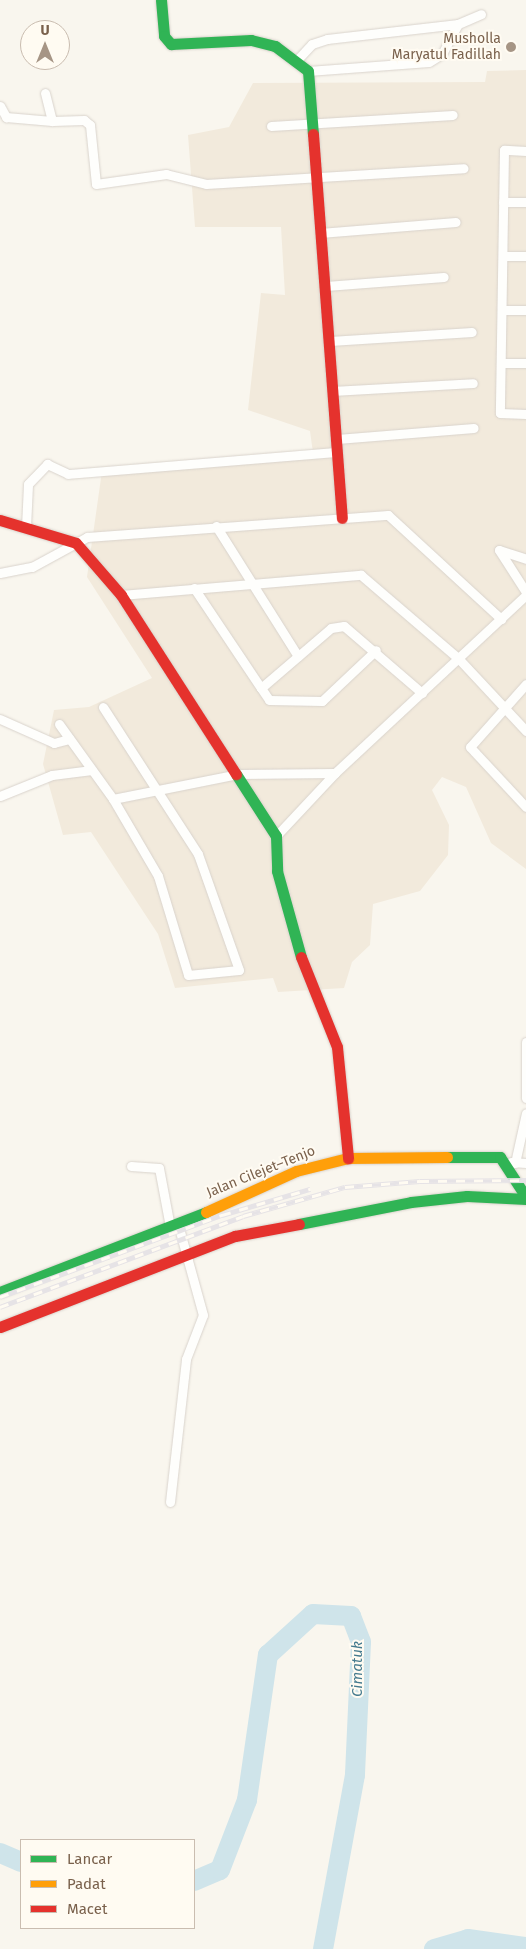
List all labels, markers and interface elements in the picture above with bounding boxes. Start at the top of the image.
north arrow [20,20,70,70]
text: U [40,22,50,39]
place label: Musholla Maryatul Fadillah [392,31,501,64]
marker: Musholla Maryatul Fadillah [505,41,517,53]
street label: Jalan Cilejet–Tenjo [204,1143,318,1201]
water label: Cimatuk [349,1641,367,1697]
legend [20,1839,195,1929]
text: Lancar [67,1850,112,1868]
text: Padat [67,1875,106,1893]
text: Macet [67,1900,107,1918]

